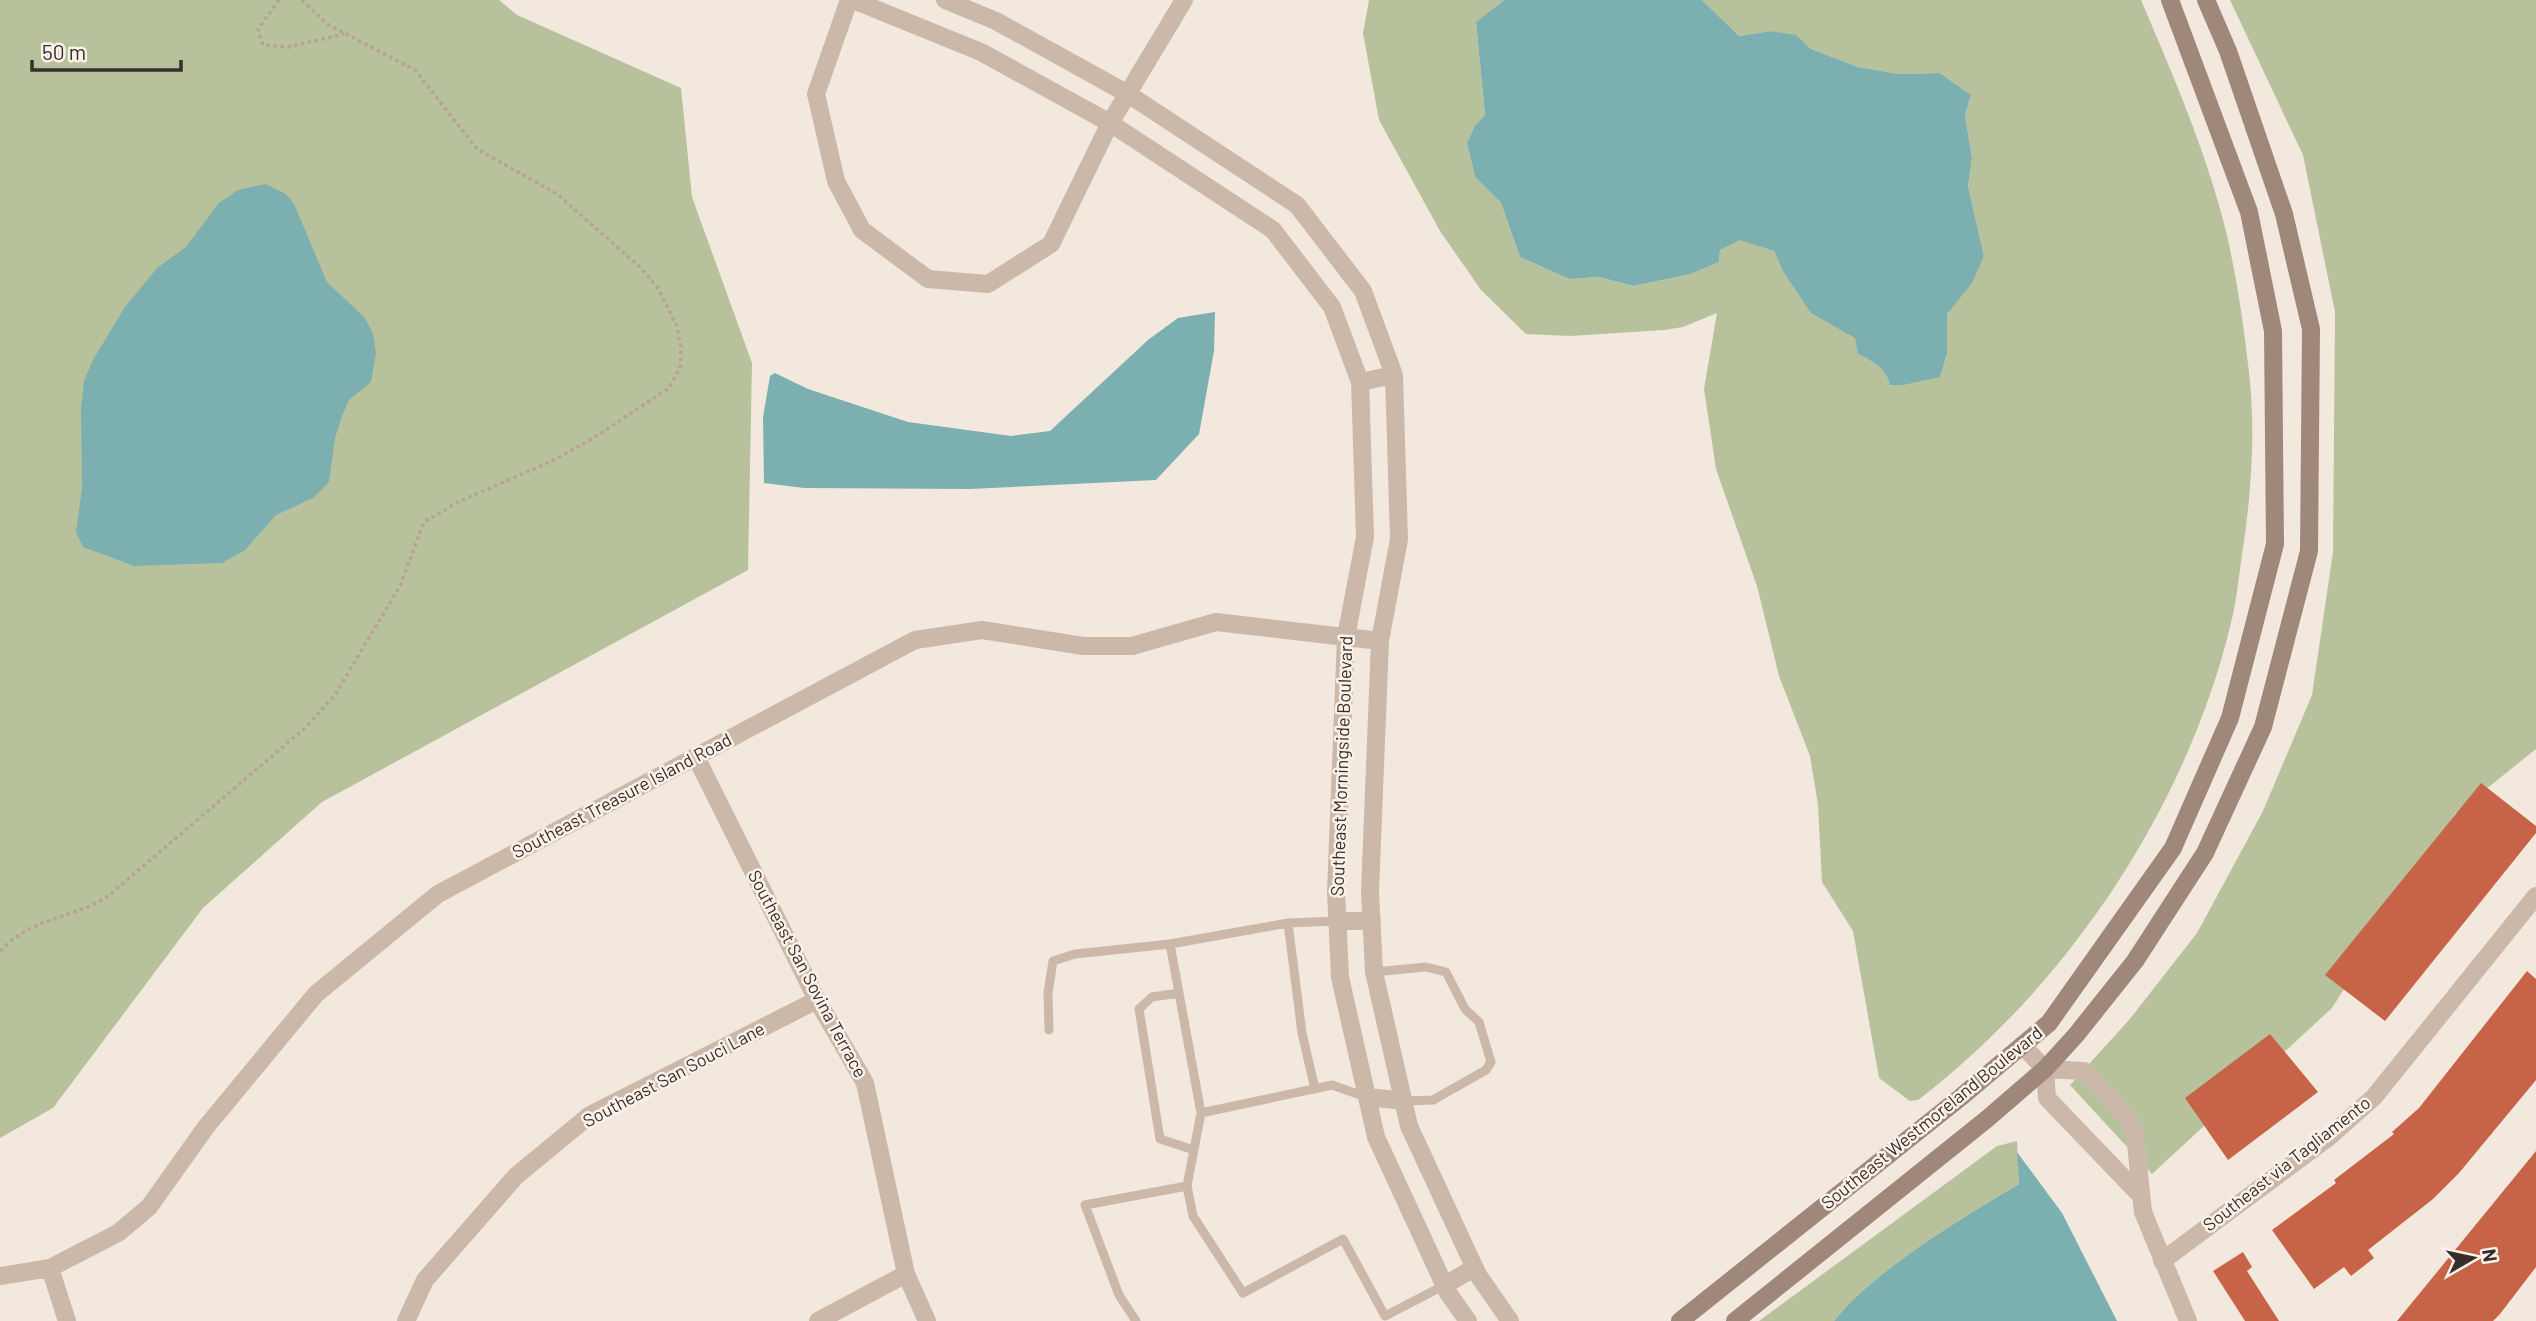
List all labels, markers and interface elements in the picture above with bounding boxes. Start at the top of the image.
scale bar [32,28,180,72]
text: 50 m [42,39,86,64]
street label: Southeast Morningside Boulevard [1325,635,1357,897]
street label: Southeast Treasure Island Road [508,728,735,862]
street label: Southeast San Sovina Terrace [744,866,872,1081]
street label: Southeast San Souci Lane [579,1017,768,1131]
street label: Southeast Westmoreland Boulevard [1816,1021,2046,1213]
street label: Southeast via Tagliamento [2198,1091,2374,1235]
north arrow [2438,1223,2508,1293]
text: N [2478,1247,2503,1263]

